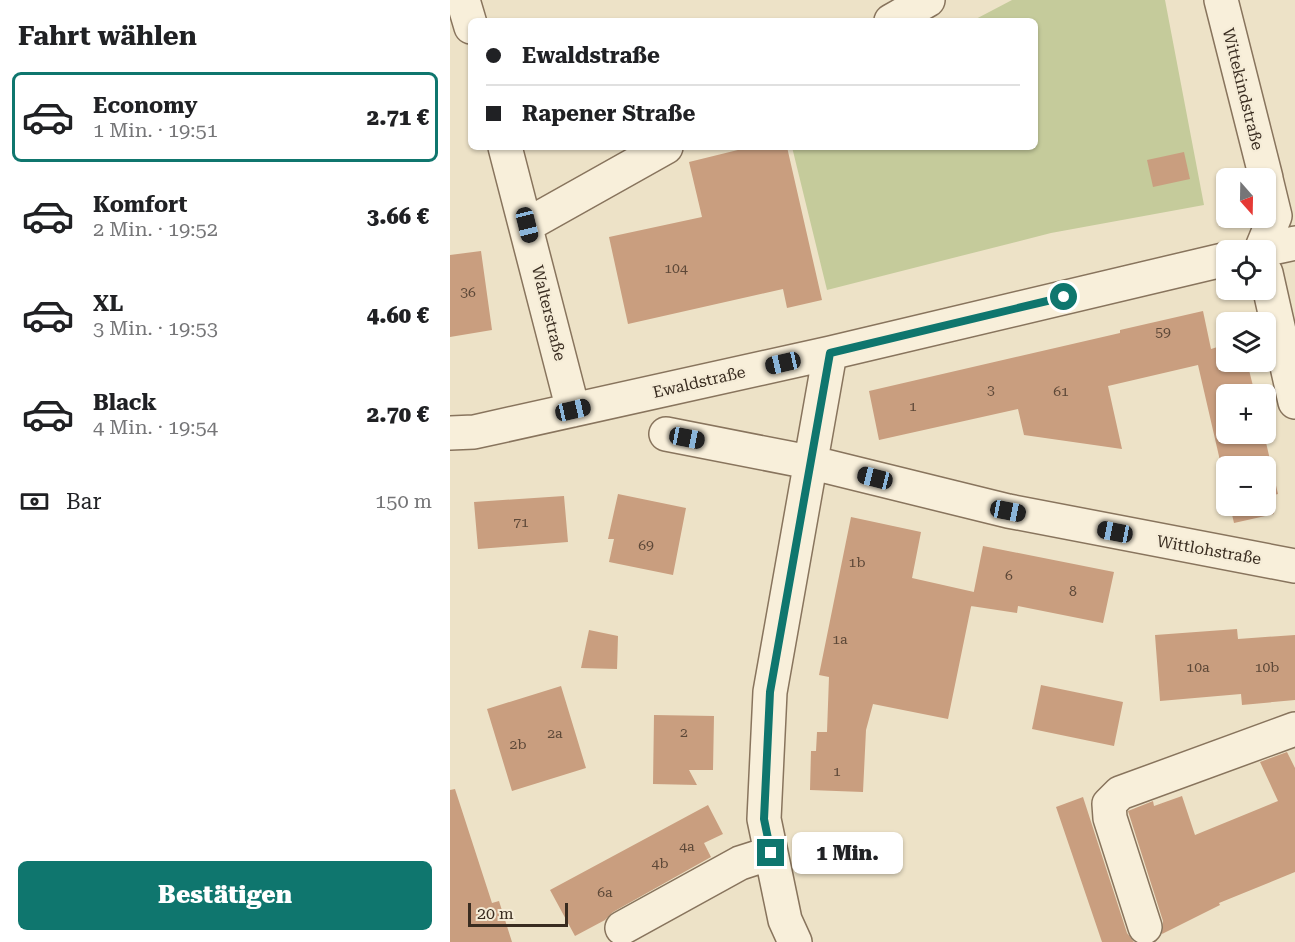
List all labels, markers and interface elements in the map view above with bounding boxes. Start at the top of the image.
text: Fahrt wählen [18,20,197,52]
street label: Wittekindstraße [1219,26,1267,152]
text: Ewaldstraße [522,43,660,68]
icon: car [21,90,75,144]
text: Economy [93,93,197,118]
text: Rapener Straße [522,101,695,126]
text: 2.71 € [367,105,429,130]
text: 1 Min. · 19:51 [93,118,218,142]
north arrow [1216,168,1276,228]
map controls [1216,168,1276,516]
icon: car [21,189,75,243]
text: Komfort [93,192,188,217]
text: 3.66 € [367,204,429,229]
car [514,205,540,245]
text: 2 Min. · 19:52 [93,217,218,241]
button: locate [1216,240,1276,300]
house number: 104 [664,260,688,276]
street label: Walterstraße [528,263,570,363]
route start [1050,283,1077,310]
house number: 36 [460,284,476,300]
icon: car [21,288,75,342]
text: XL [93,291,123,316]
text: 4.60 € [367,303,429,328]
button: layers [1216,312,1276,372]
text: 3 Min. · 19:53 [93,316,218,340]
house number: 59 [1155,324,1171,340]
car [763,350,803,376]
street label: Ewaldstraße [651,362,747,402]
house number: 3 [987,382,995,398]
house number: 61 [1053,383,1069,399]
button: + [1216,384,1276,444]
icon: car [21,387,75,441]
text: Black [93,390,157,415]
car [553,397,593,423]
house number: 1 [909,398,917,414]
text: 2.70 € [367,402,429,427]
text: 4 Min. · 19:54 [93,415,218,439]
car [668,426,706,450]
button: − [1216,456,1276,516]
car [855,465,895,491]
icon: cash [18,485,51,518]
text: Bar [66,489,102,514]
text: 150 m [375,489,432,513]
car [989,499,1027,523]
house number: 71 [513,514,529,530]
car [1096,520,1134,544]
street label: Wittlohstraße [1155,531,1263,569]
house number: 69 [638,537,654,553]
house number: 1b [849,554,865,570]
house number: 6 [1005,567,1013,583]
house number: 8 [1069,583,1077,599]
house number: 1a [832,631,848,647]
house number: 10a [1186,659,1210,675]
house number: 10b [1255,659,1279,675]
house number: 2 [680,724,688,740]
house number: 2a [547,725,563,741]
house number: 2b [510,736,526,752]
house number: 1 [833,763,841,779]
callout: 1 Min. [792,832,903,874]
house number: 4a [679,838,695,854]
route end [757,839,784,866]
text: 1 Min. [816,841,879,865]
house number: 4b [652,855,668,871]
button: Bestätigen [18,861,432,930]
house number: 6a [597,884,613,900]
scale bar [468,900,568,928]
text: 20 m [477,904,514,923]

